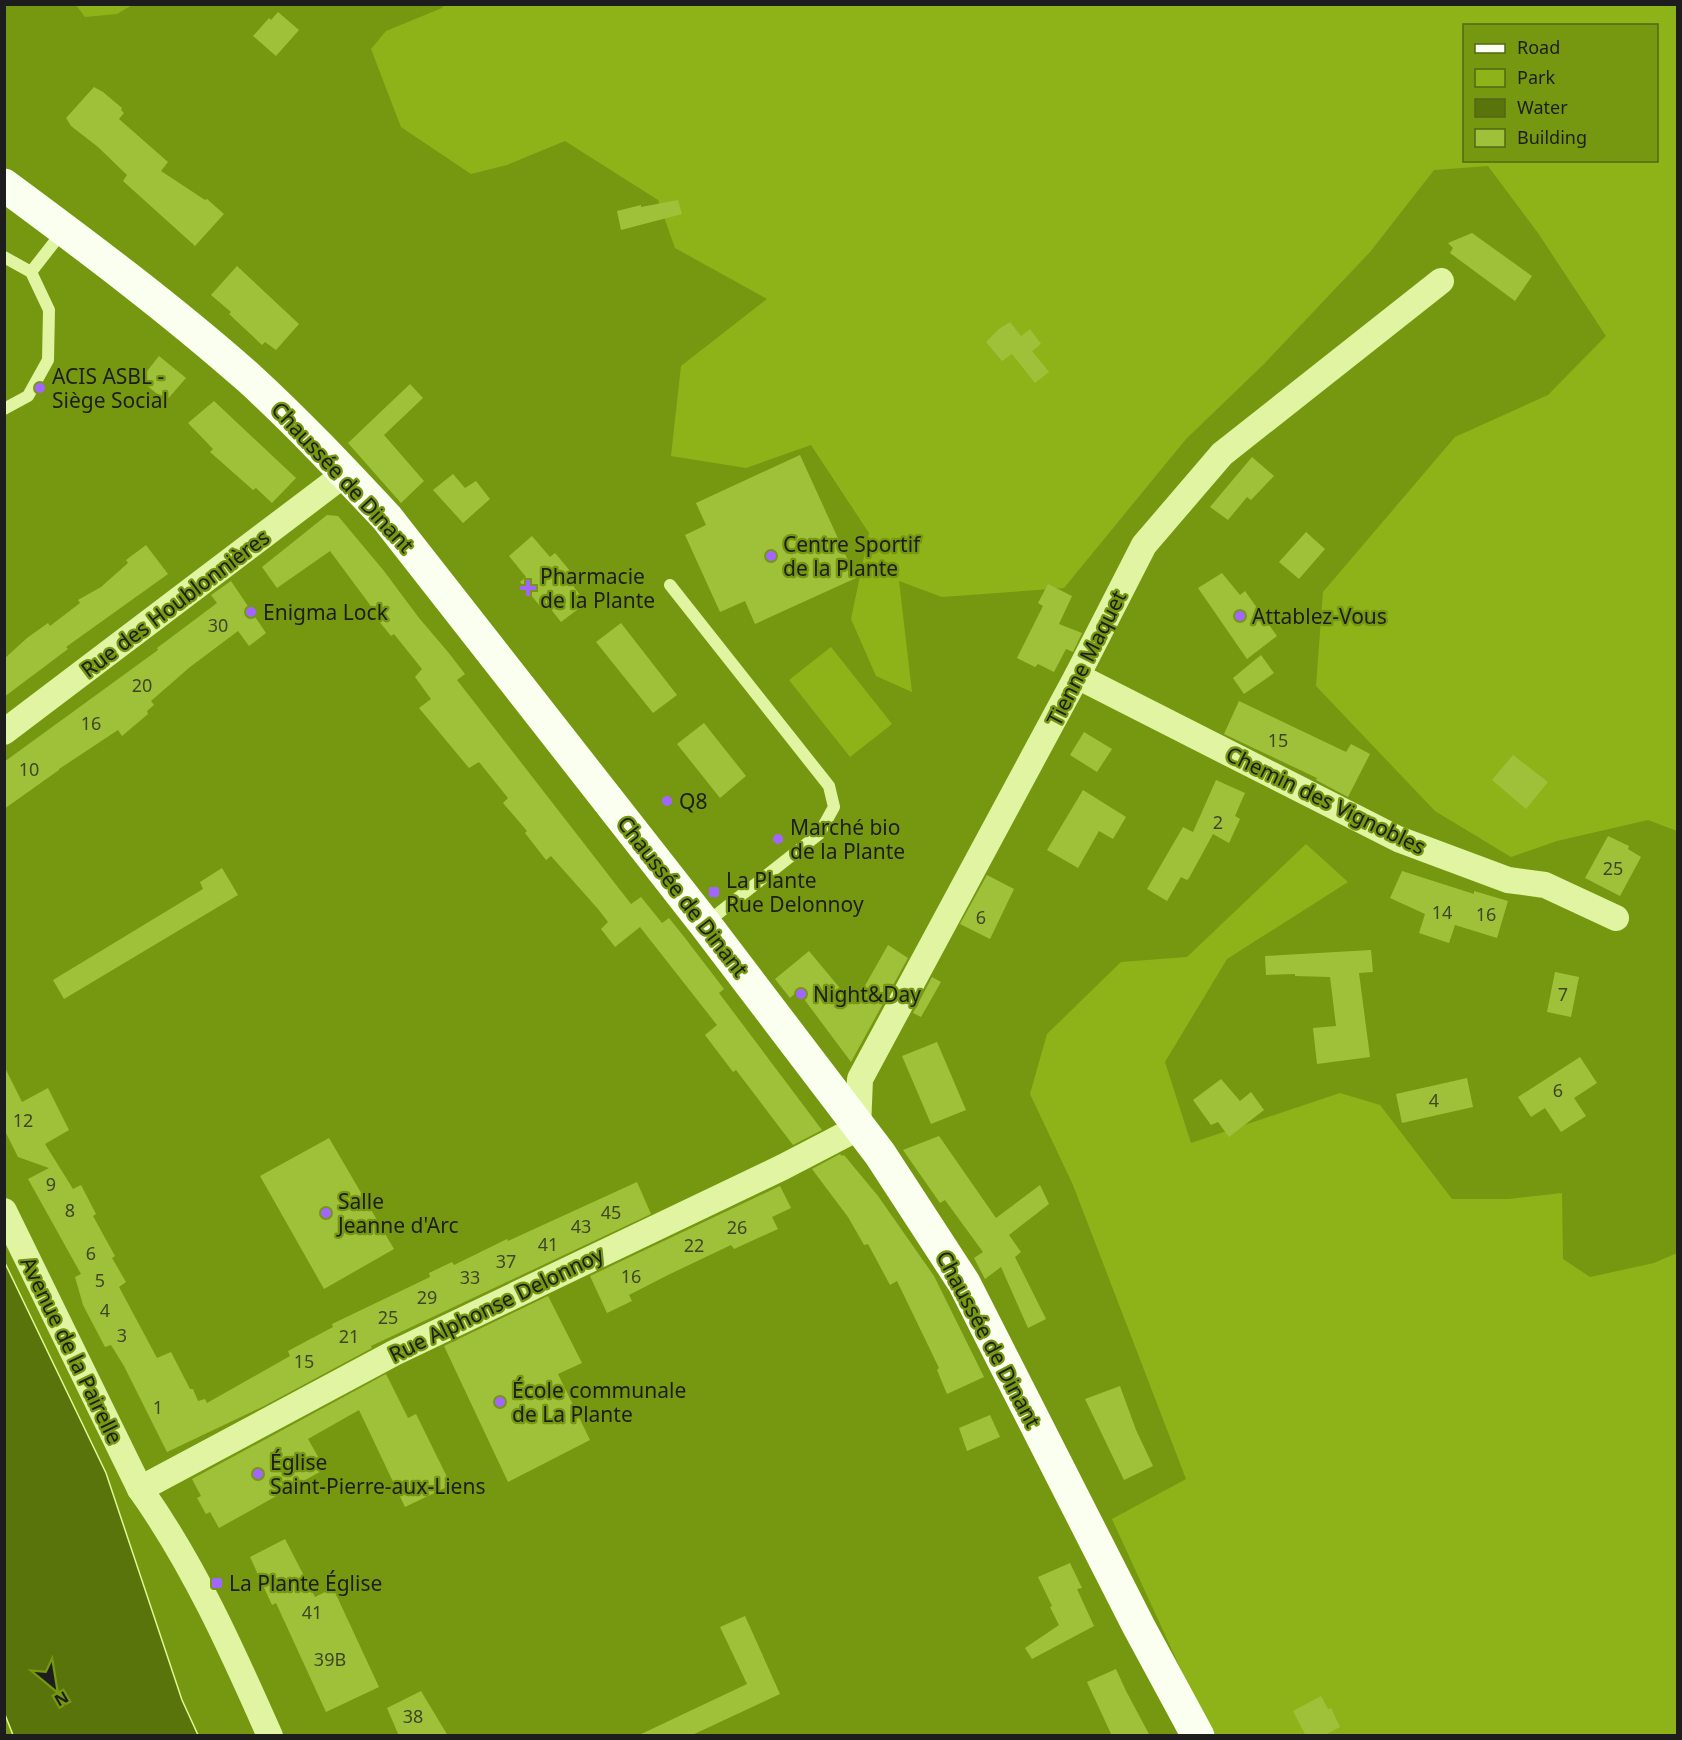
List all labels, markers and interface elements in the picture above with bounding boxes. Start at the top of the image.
legend [1463,24,1658,162]
text: Road [1517,35,1560,59]
text: Park [1517,65,1555,89]
text: Water [1517,95,1568,119]
text: Building [1517,125,1587,149]
place label: ACIS ASBL - Siège Social [52,362,168,414]
marker: ACIS ASBL - Siège Social [33,381,47,395]
street label: Chaussée de Dinant [266,396,421,559]
street label: Rue des Houblonnières [75,523,275,683]
place label: Centre Sportif de la Plante [783,530,922,582]
marker: Centre Sportif de la Plante [764,549,778,563]
place label: Pharmacie de la Plante [540,562,655,614]
marker: Pharmacie de la Plante [521,581,535,595]
street label: Tienne Maquet [1040,585,1132,730]
place label: Enigma Lock [263,598,389,626]
place label: Attablez-Vous [1252,602,1387,630]
marker: Enigma Lock [244,605,258,619]
marker: Attablez-Vous [1233,609,1247,623]
house number: 30 [208,613,228,637]
house number: 20 [132,673,152,697]
house number: 16 [81,711,101,735]
house number: 15 [1268,728,1288,752]
street label: Chemin des Vignobles [1222,739,1430,861]
house number: 10 [19,757,39,781]
place label: Q8 [679,787,707,815]
marker: Q8 [660,794,674,808]
street label: Chaussée de Dinant [611,810,755,982]
house number: 2 [1213,810,1223,834]
place label: Marché bio de la Plante [790,813,905,865]
marker: Marché bio de la Plante [771,832,785,846]
house number: 25 [1603,856,1623,880]
place label: La Plante Rue Delonnoy [726,866,864,918]
marker: La Plante Rue Delonnoy [707,885,721,899]
house number: 14 [1432,900,1452,924]
house number: 16 [1476,902,1496,926]
house number: 6 [976,905,986,929]
place label: Night&Day [813,980,921,1008]
house number: 7 [1558,982,1568,1006]
marker: Night&Day [794,987,808,1001]
house number: 6 [1553,1078,1563,1102]
house number: 4 [1429,1088,1439,1112]
house number: 12 [13,1108,33,1132]
house number: 9 [46,1172,56,1196]
place label: Salle Jeanne d'Arc [336,1187,459,1239]
house number: 8 [65,1198,75,1222]
house number: 45 [601,1200,621,1224]
marker: Salle Jeanne d'Arc [319,1206,333,1220]
house number: 43 [571,1214,591,1238]
house number: 26 [727,1215,747,1239]
house number: 41 [538,1232,558,1256]
house number: 22 [684,1233,704,1257]
street label: Rue Alphonse Delonnoy [384,1240,608,1368]
house number: 6 [86,1241,96,1265]
street label: Chaussée de Dinant [930,1246,1048,1433]
house number: 37 [496,1249,516,1273]
street label: Avenue de la Pairelle [15,1252,129,1448]
house number: 16 [621,1264,641,1288]
house number: 33 [460,1265,480,1289]
house number: 5 [95,1268,105,1292]
house number: 29 [417,1285,437,1309]
house number: 4 [100,1298,110,1322]
house number: 25 [378,1305,398,1329]
house number: 3 [117,1323,127,1347]
house number: 21 [339,1324,359,1348]
house number: 15 [294,1349,314,1373]
place label: École communale de La Plante [512,1376,686,1428]
house number: 1 [153,1395,163,1419]
marker: École communale de La Plante [493,1395,507,1409]
place label: Église Saint-Pierre-aux-Liens [270,1448,485,1500]
marker: Église Saint-Pierre-aux-Liens [251,1467,265,1481]
place label: La Plante Église [229,1569,382,1597]
marker: La Plante Église [210,1576,224,1590]
house number: 41 [302,1600,322,1624]
house number: 39B [314,1647,346,1671]
north arrow [24,1656,84,1716]
text: N [50,1686,73,1712]
house number: 38 [403,1704,423,1728]

